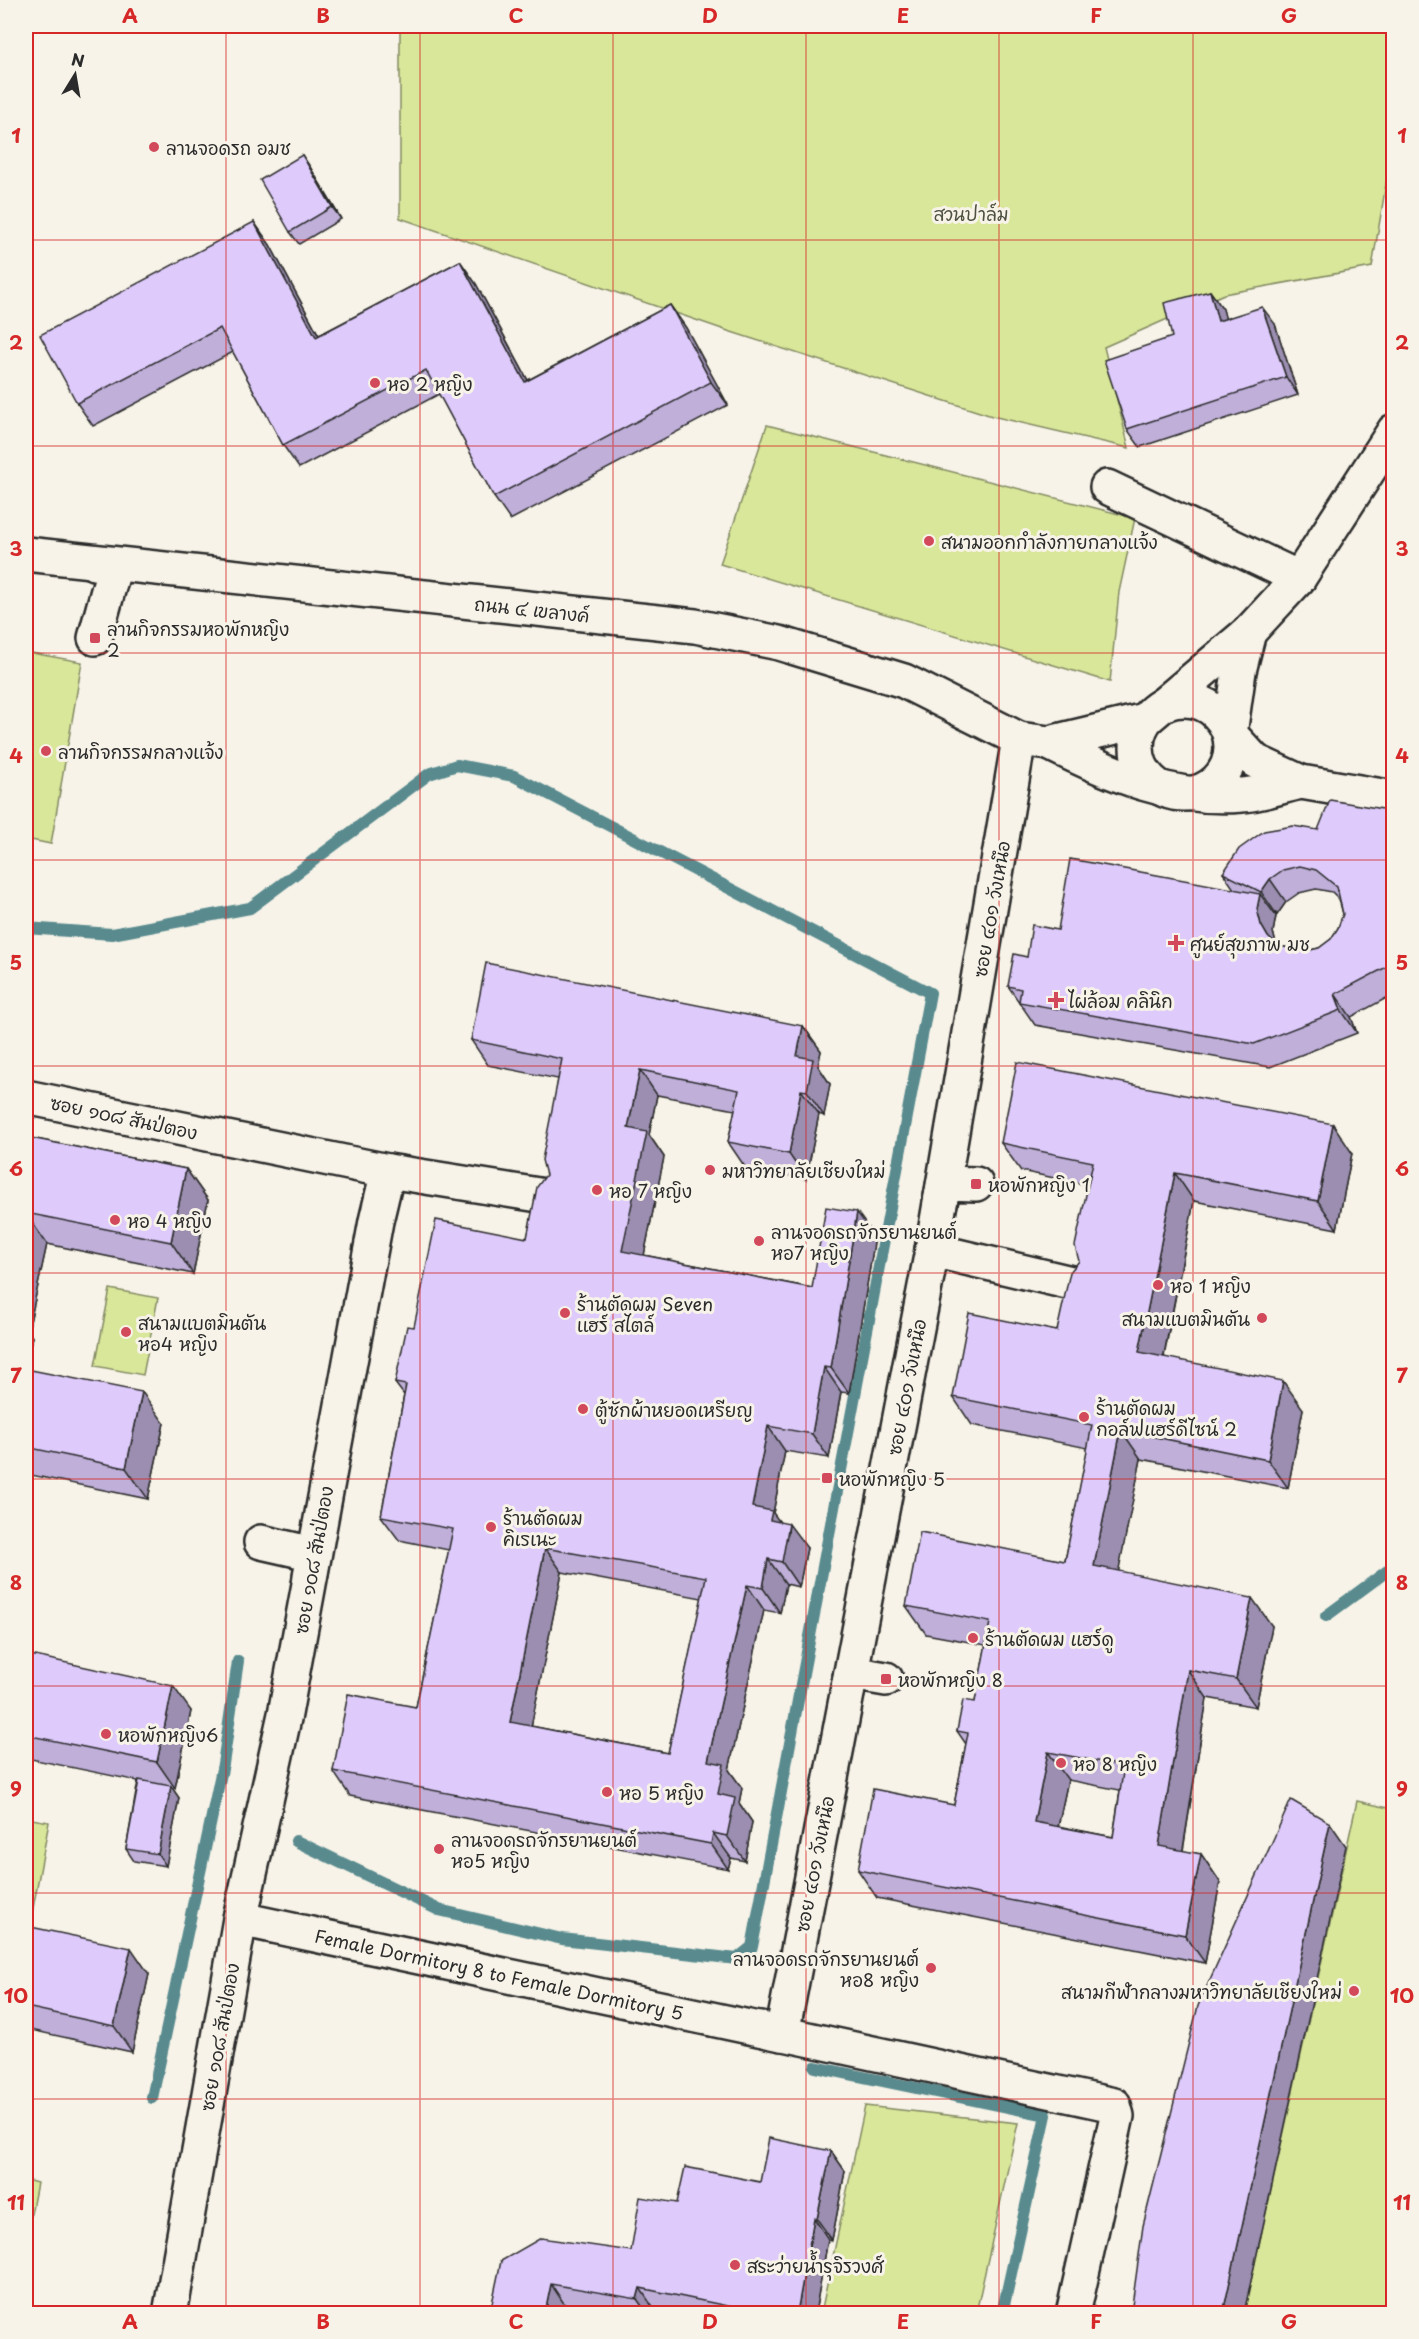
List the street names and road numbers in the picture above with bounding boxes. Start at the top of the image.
street label: ถนน ๔ เขลางค์ [473,590,591,628]
street label: ซอย ๔๐๑ วังเหนึอ [966,838,1016,980]
street label: ซอย ๑๐๘ สันป่ตอง [48,1088,200,1146]
street label: ซอย ๔๐๑ วังเหนึอ [880,1316,932,1458]
street label: ซอย ๑๐๘ สันป่ตอง [287,1484,339,1636]
street label: ซอย ๔๐๑ วังเหนึอ [788,1793,840,1935]
street label: Female Dormitory 8 to Female Dormitory 5 [312,1922,686,2026]
street label: ซอย ๑๐๘ สันป่ตอง [193,1961,245,2113]

